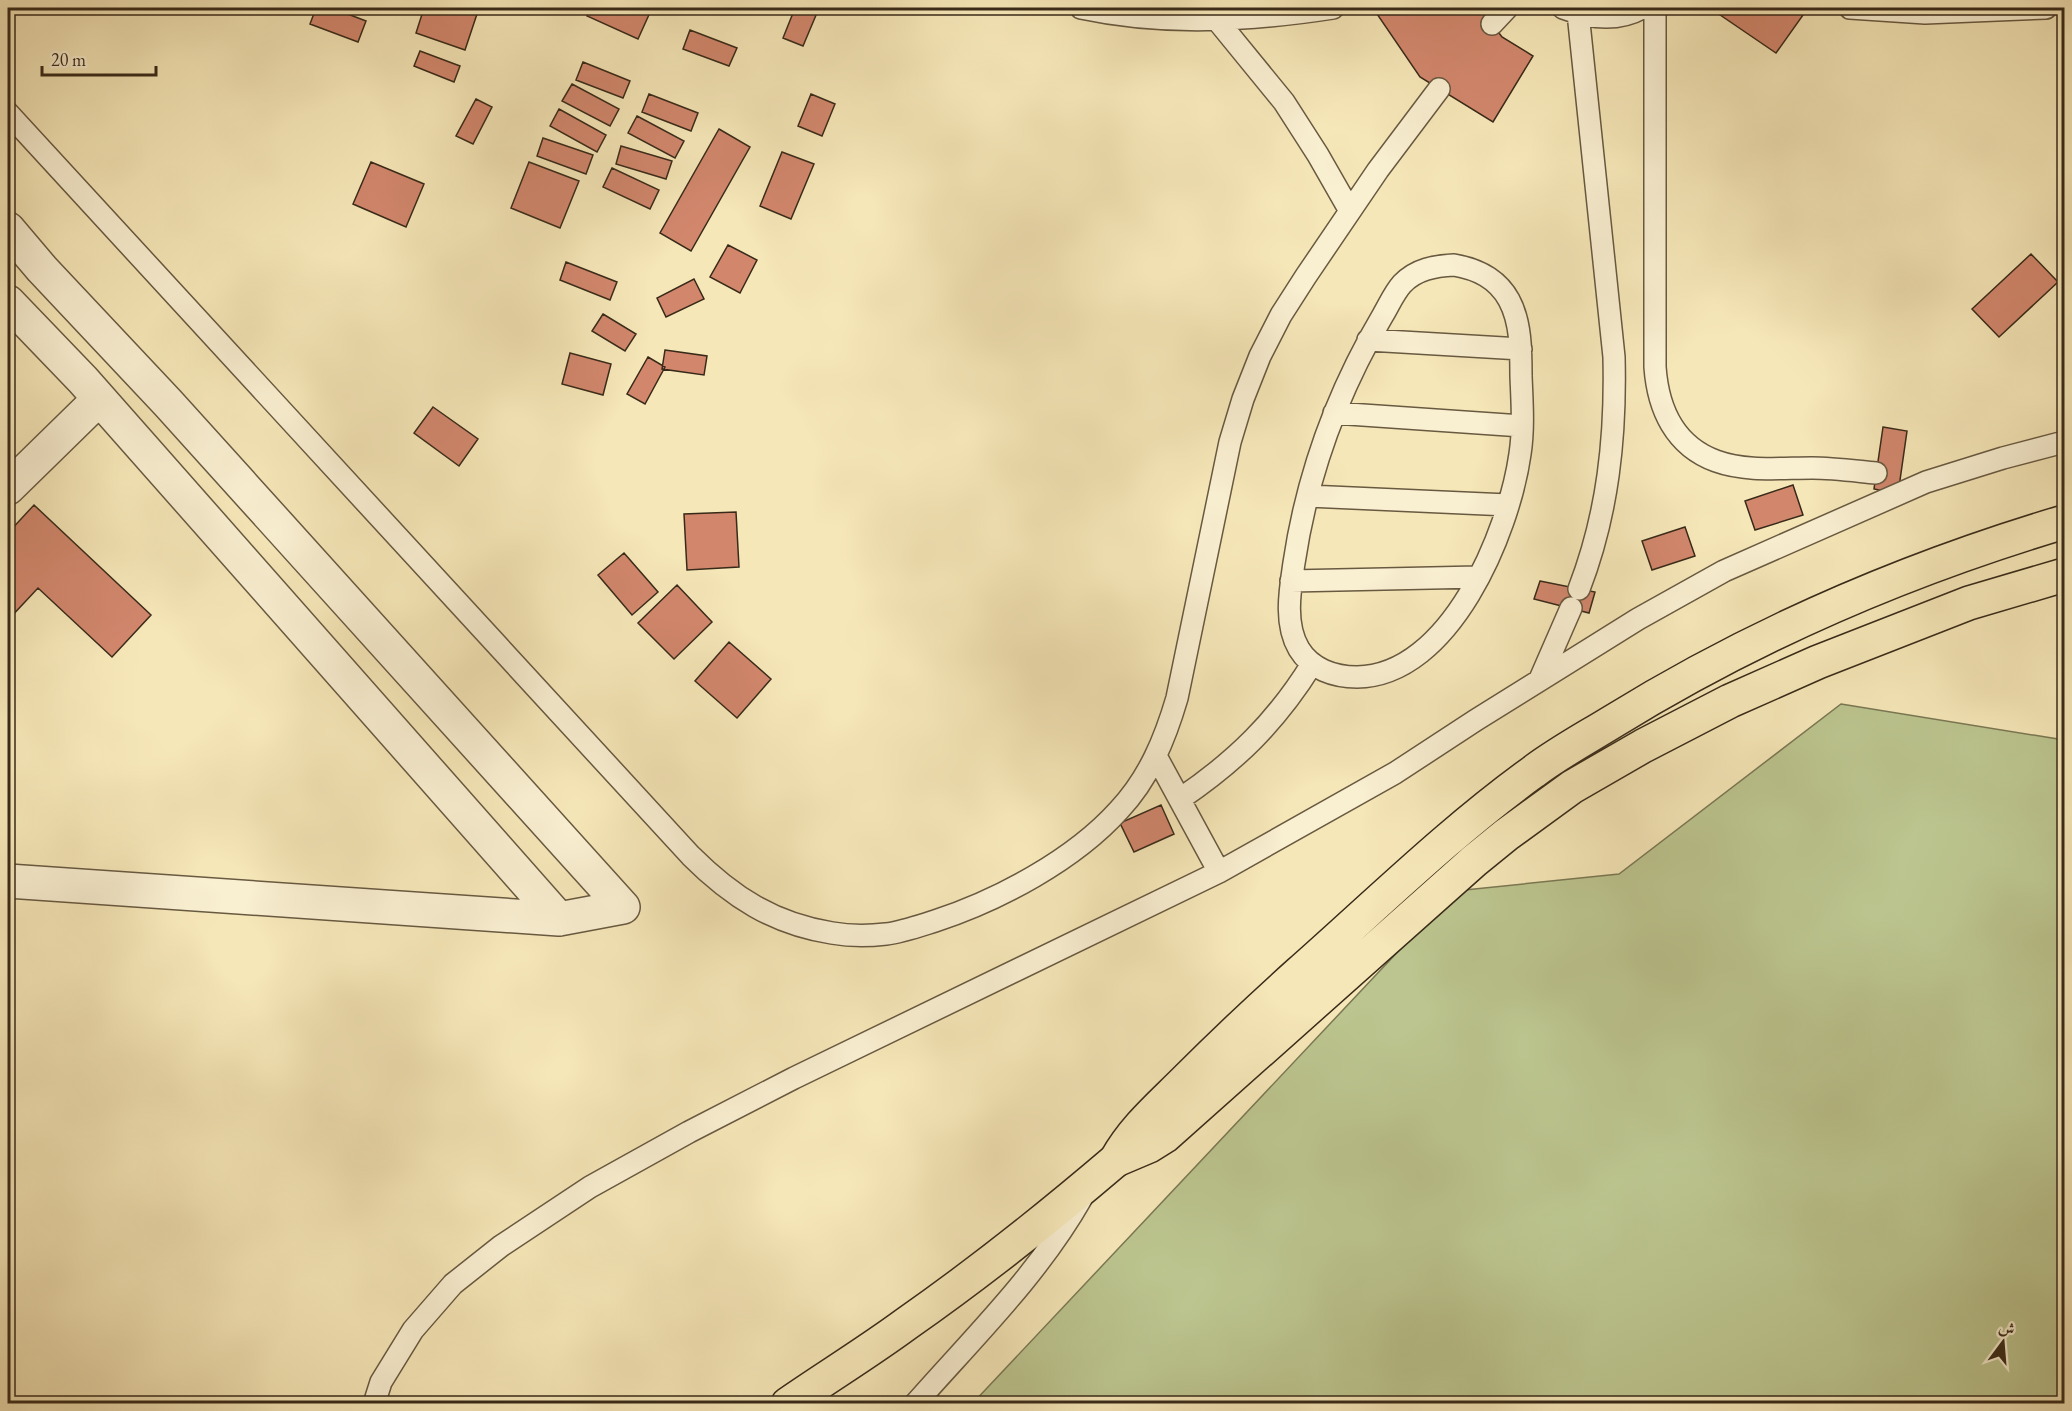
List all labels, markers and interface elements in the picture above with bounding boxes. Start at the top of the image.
scale bar [42,39,156,77]
text: 20 m [51,48,86,71]
north arrow [1973,1312,2033,1372]
text: ش [1996,1316,2018,1340]

